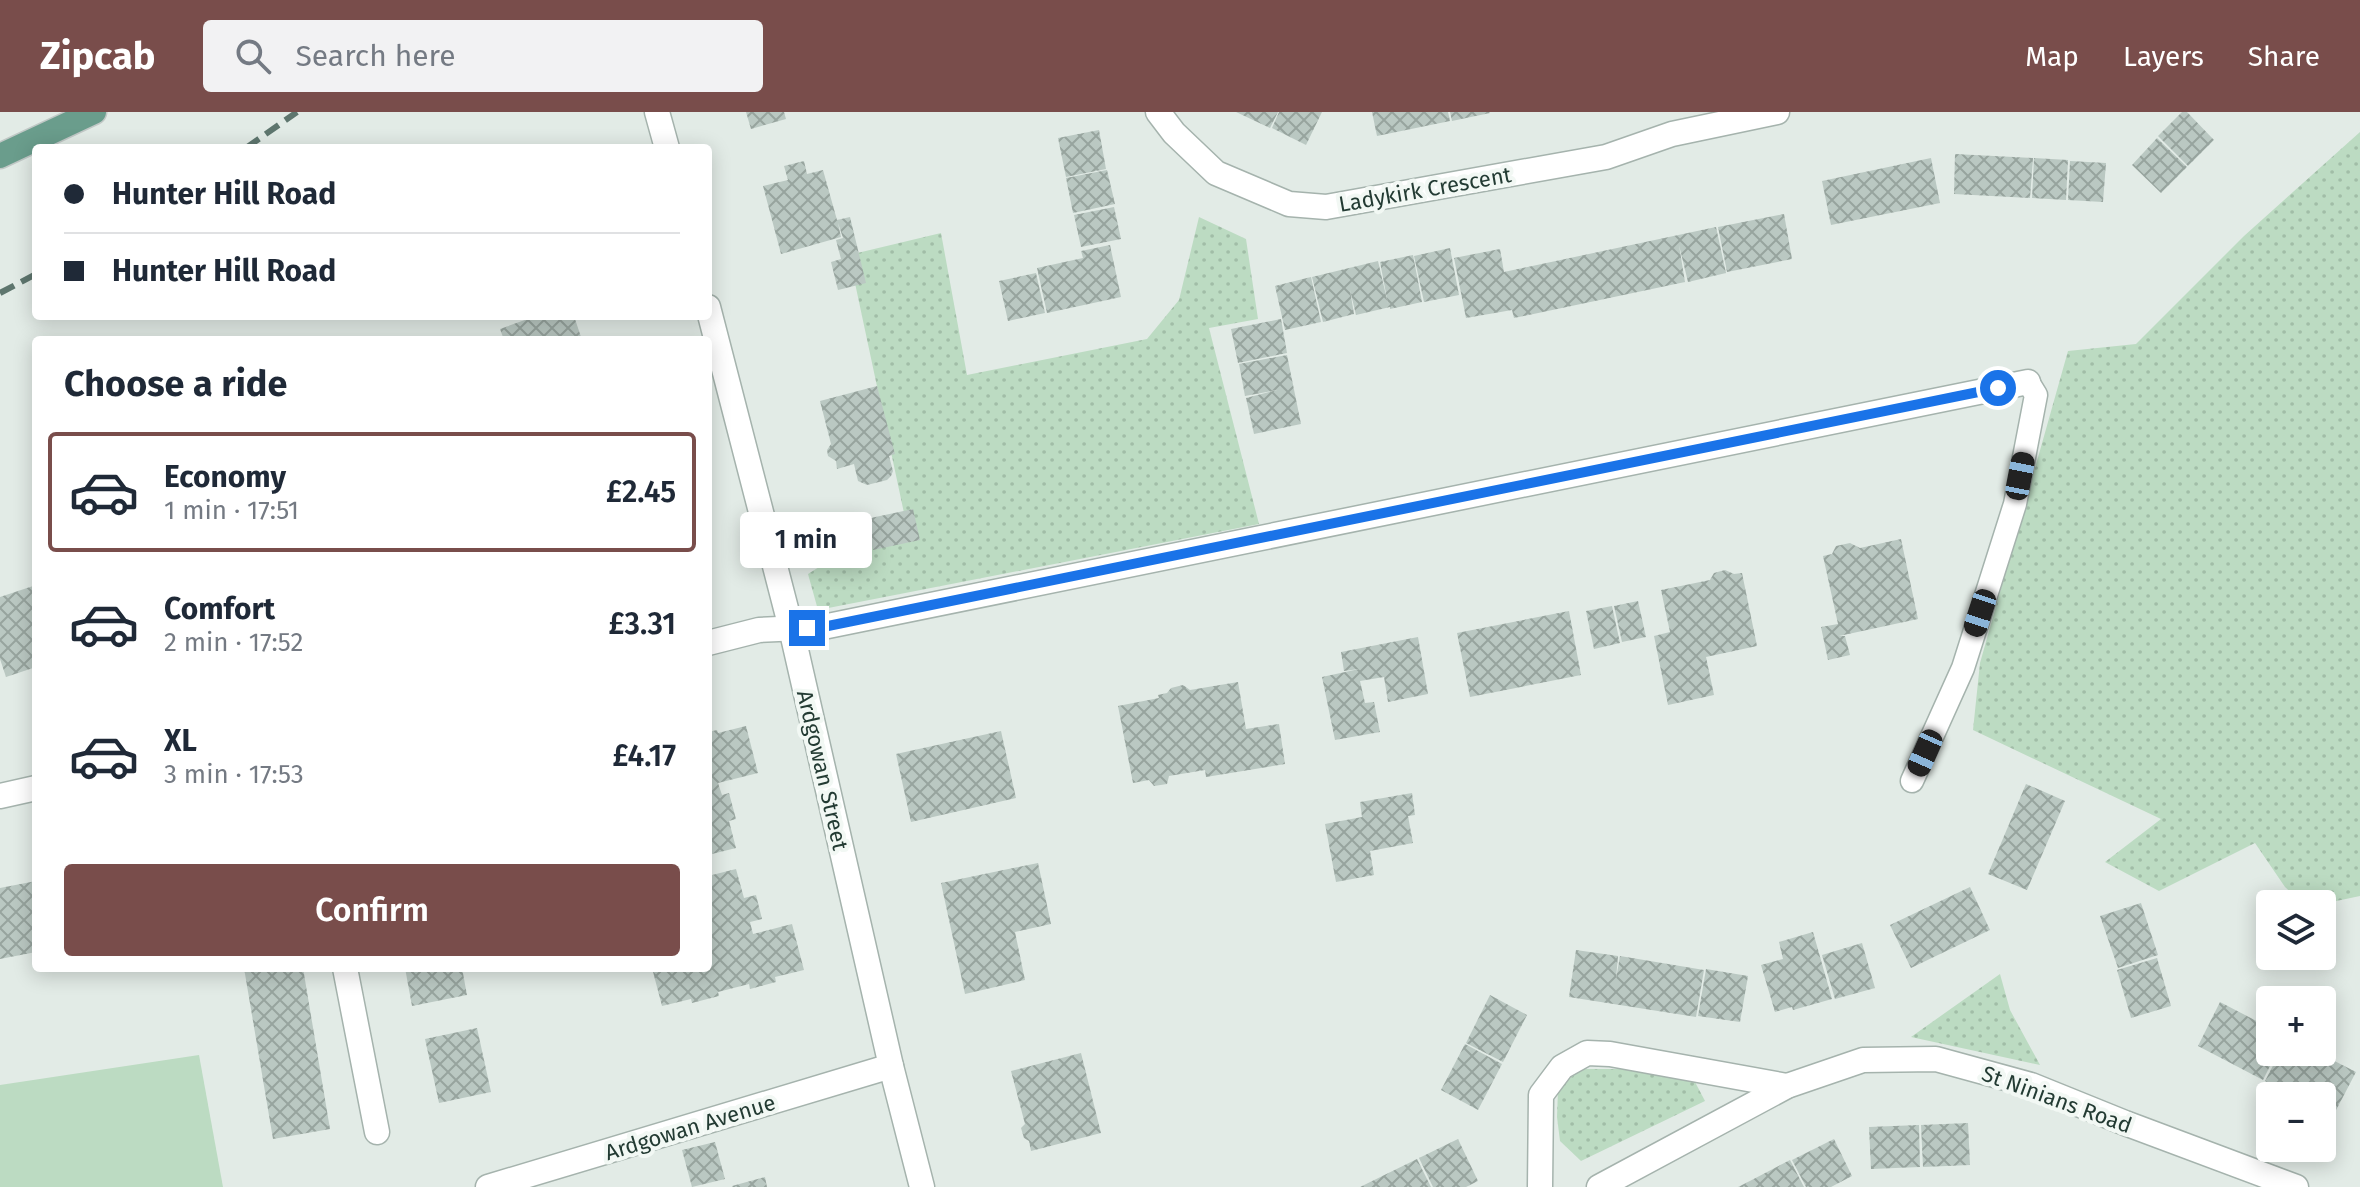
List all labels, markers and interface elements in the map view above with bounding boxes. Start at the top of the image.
search box [203,20,763,92]
text: Zipcab [40,33,155,79]
icon: search [231,34,275,78]
text: Search here [295,38,456,74]
text: Map [2025,40,2079,73]
text: Layers [2123,40,2204,73]
text: Share [2248,40,2320,73]
street label: Ladykirk Crescent [1337,161,1514,218]
text: Hunter Hill Road [112,176,336,212]
text: Hunter Hill Road [112,253,336,289]
text: Choose a ride [64,362,287,406]
route start [1980,370,2016,406]
car [2004,450,2036,502]
icon: car [68,456,140,528]
text: Economy [164,459,286,495]
text: £2.45 [606,474,676,510]
text: 1 min · 17:51 [164,495,299,526]
callout: 1 min [741,512,873,568]
text: 1 min [775,524,837,555]
car [1961,586,1999,640]
icon: car [68,588,140,660]
text: Comfort [164,591,275,627]
text: £3.31 [608,606,676,642]
route end [789,610,825,646]
text: 2 min · 17:52 [164,627,303,658]
street label: Ardgowan Street [791,687,854,853]
icon: car [68,720,140,792]
text: XL [164,723,197,759]
car [1904,726,1946,780]
text: £4.17 [612,738,676,774]
text: 3 min · 17:53 [164,759,304,790]
button: Confirm [64,864,680,956]
map controls [2256,890,2336,1162]
button: layers [2256,890,2336,970]
button: + [2256,986,2336,1066]
street label: St Ninians Road [1978,1060,2136,1139]
button: − [2256,1082,2336,1162]
street label: Ardgowan Avenue [602,1089,779,1166]

